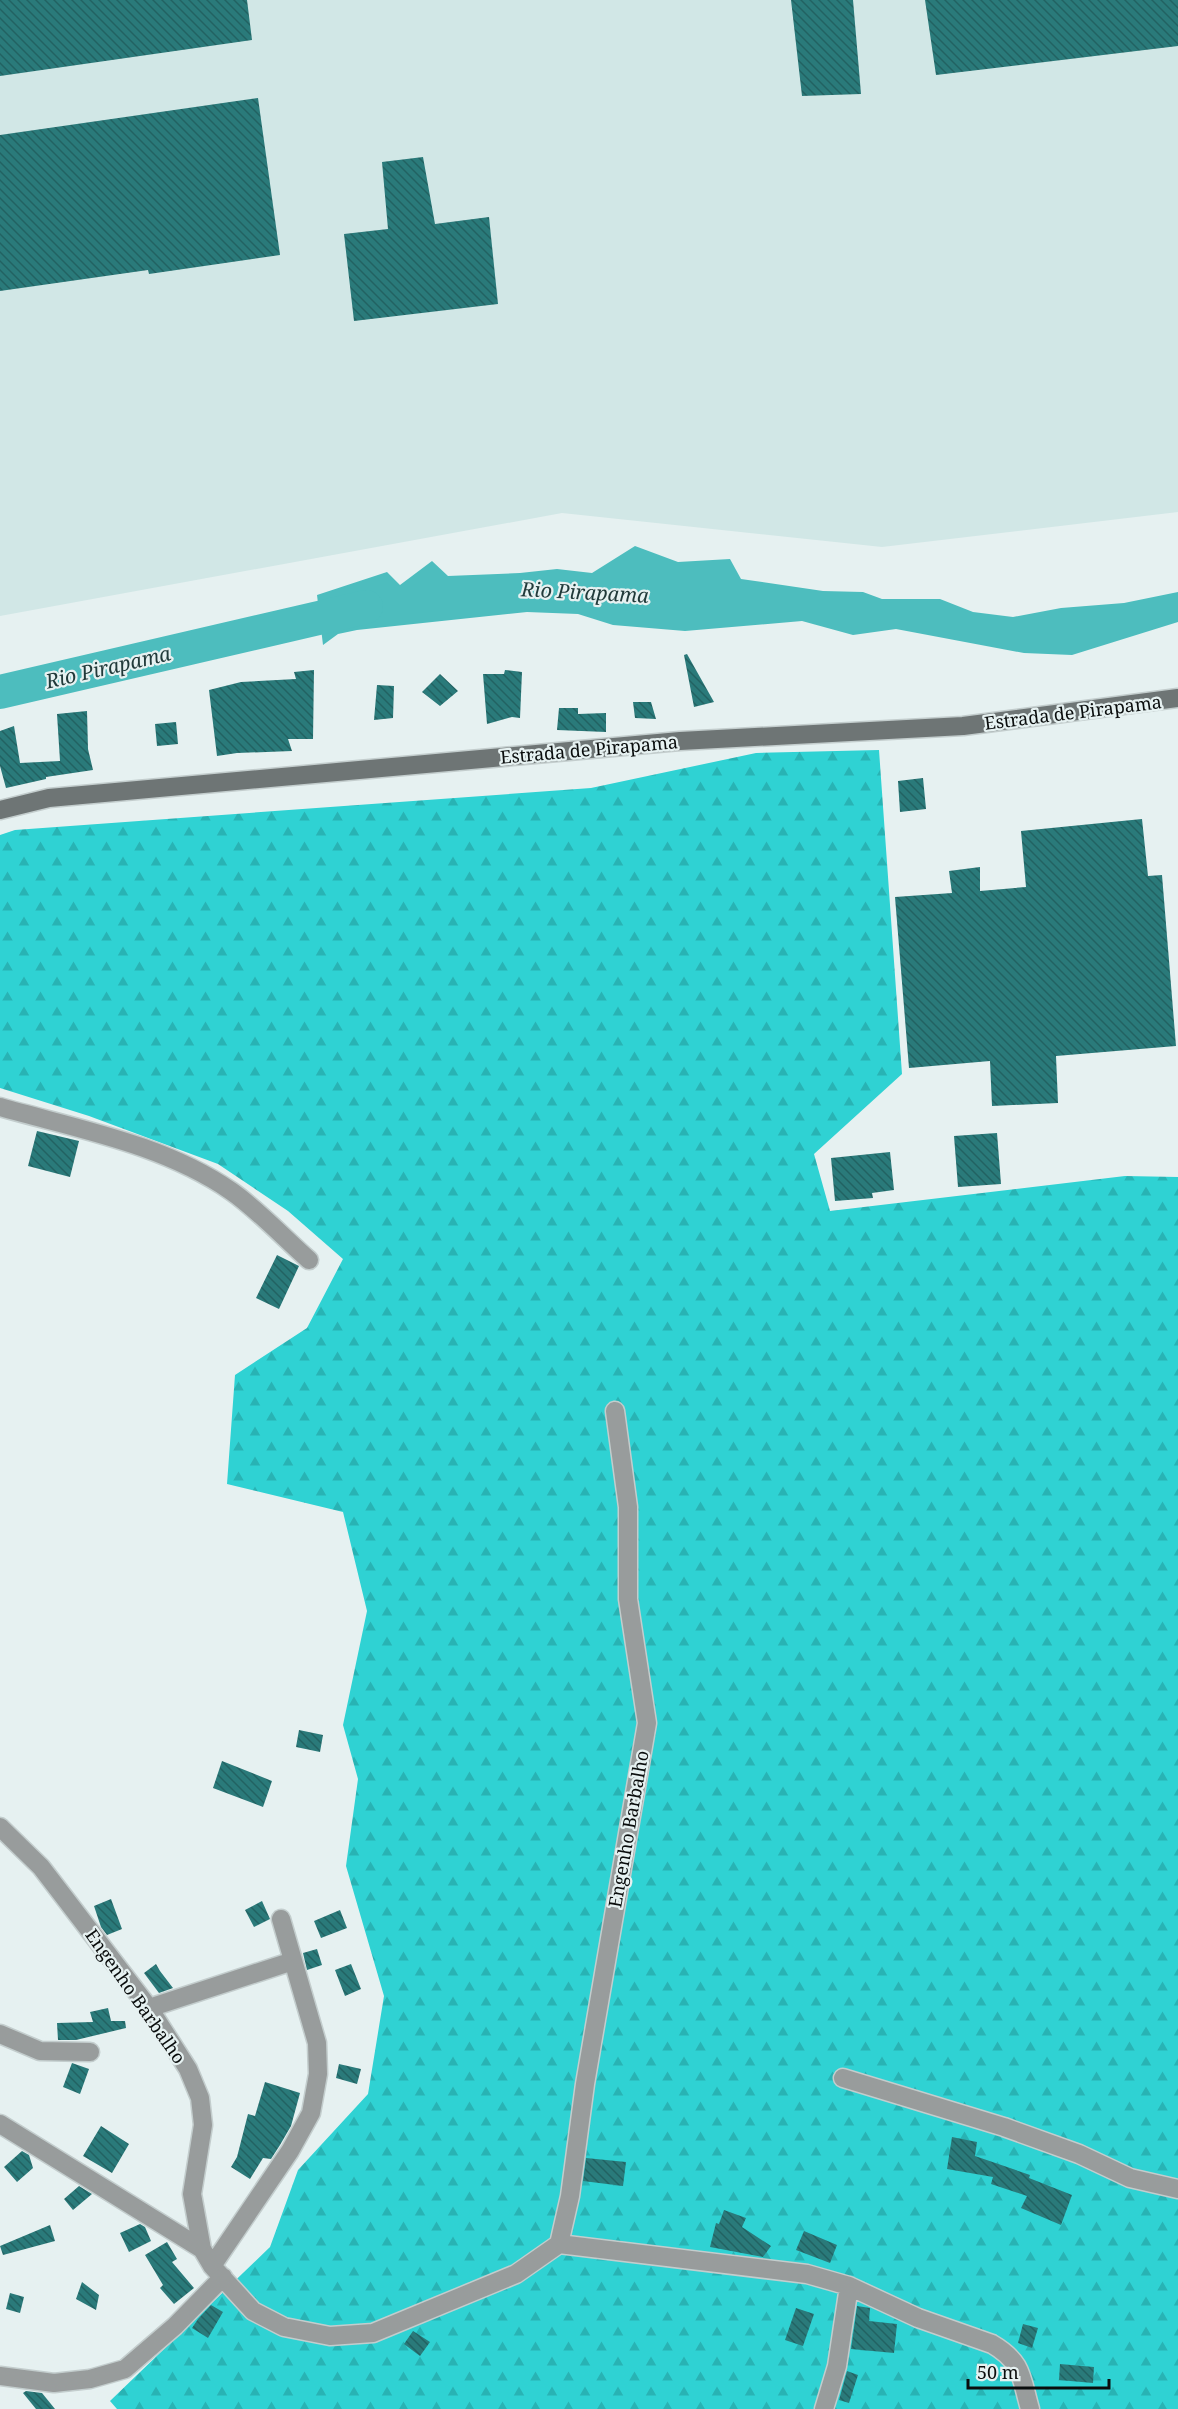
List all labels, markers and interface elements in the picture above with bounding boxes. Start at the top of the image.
water label: Rio Pirapama [520,575,650,609]
water label: Rio Pirapama [42,639,174,695]
street label: Estrada de Pirapama [983,689,1163,735]
street label: Estrada de Pirapama [499,729,679,769]
street label: Engenho Barbalho [602,1749,654,1909]
street label: Engenho Barbalho [81,1924,191,2068]
scale bar [968,2352,1109,2390]
text: 50 m [977,2360,1019,2384]

